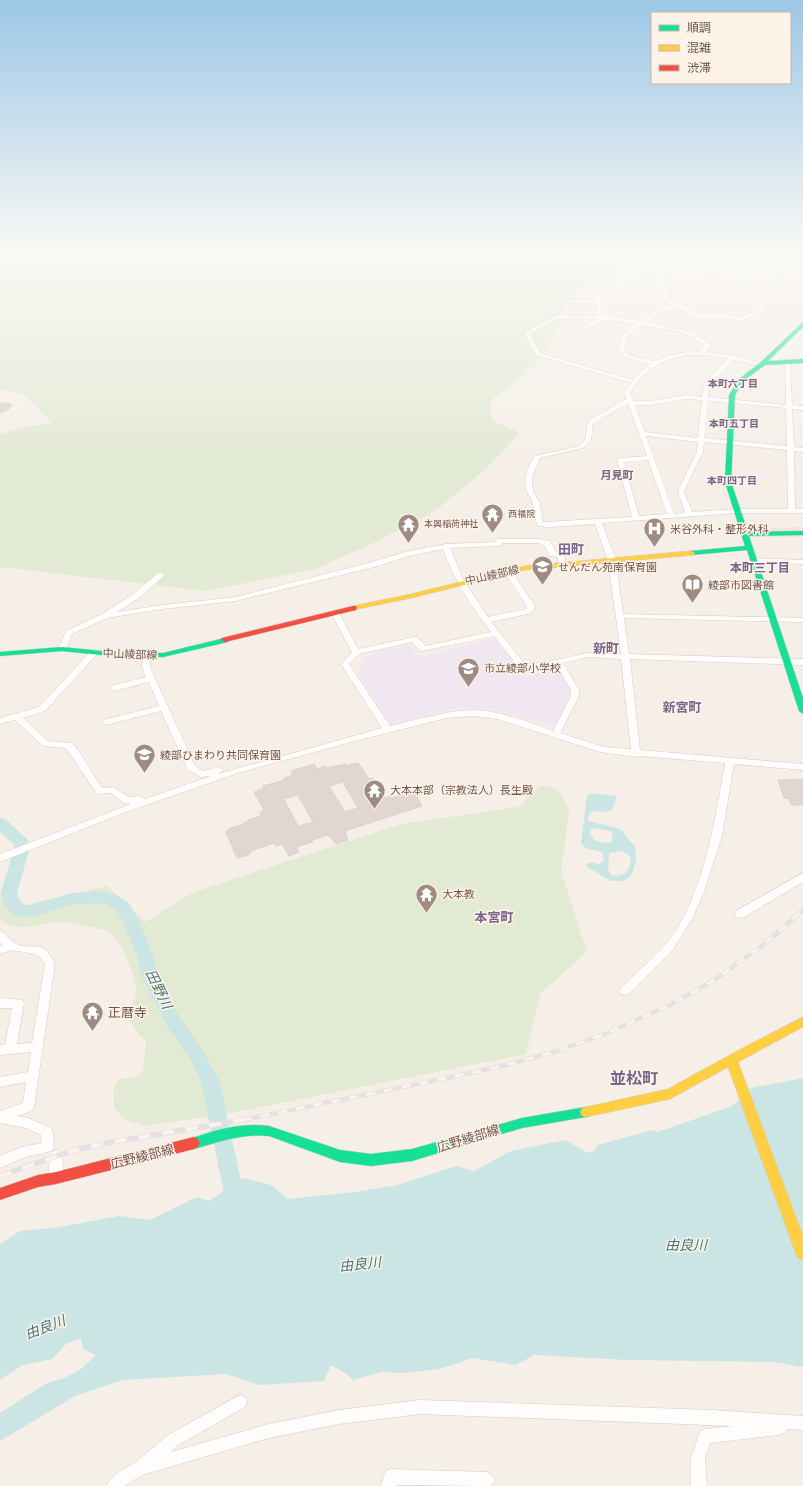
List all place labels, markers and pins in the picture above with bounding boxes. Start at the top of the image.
temple icon: 西福院 [479,501,505,534]
place label: 西福院 [508,509,535,520]
temple icon: 本興稲荷神社 [396,511,422,544]
hospital icon: 米谷外科・整形外科 [641,516,667,549]
place label: 本興稲荷神社 [424,519,478,530]
place label: 米谷外科・整形外科 [670,523,769,536]
school or university icon: せんだん苑南保育園 [530,554,556,587]
place label: せんだん苑南保育園 [558,561,657,574]
library icon: 綾部市図書館 [680,572,706,605]
place label: 綾部市図書館 [708,579,774,592]
school or university icon: 市立綾部小学校 [456,655,482,688]
place label: 市立綾部小学校 [484,662,561,675]
school or university icon: 綾部ひまわり共同保育園 [131,742,157,775]
place label: 綾部ひまわり共同保育園 [160,749,281,762]
temple icon: 大本本部（宗教法人）長生殿 [362,777,388,810]
place label: 大本本部（宗教法人）長生殿 [390,784,533,797]
temple icon: 大本教 [414,881,440,914]
place label: 大本教 [442,888,475,901]
temple icon: 正暦寺 [79,999,105,1032]
place label: 正暦寺 [108,1005,147,1021]

